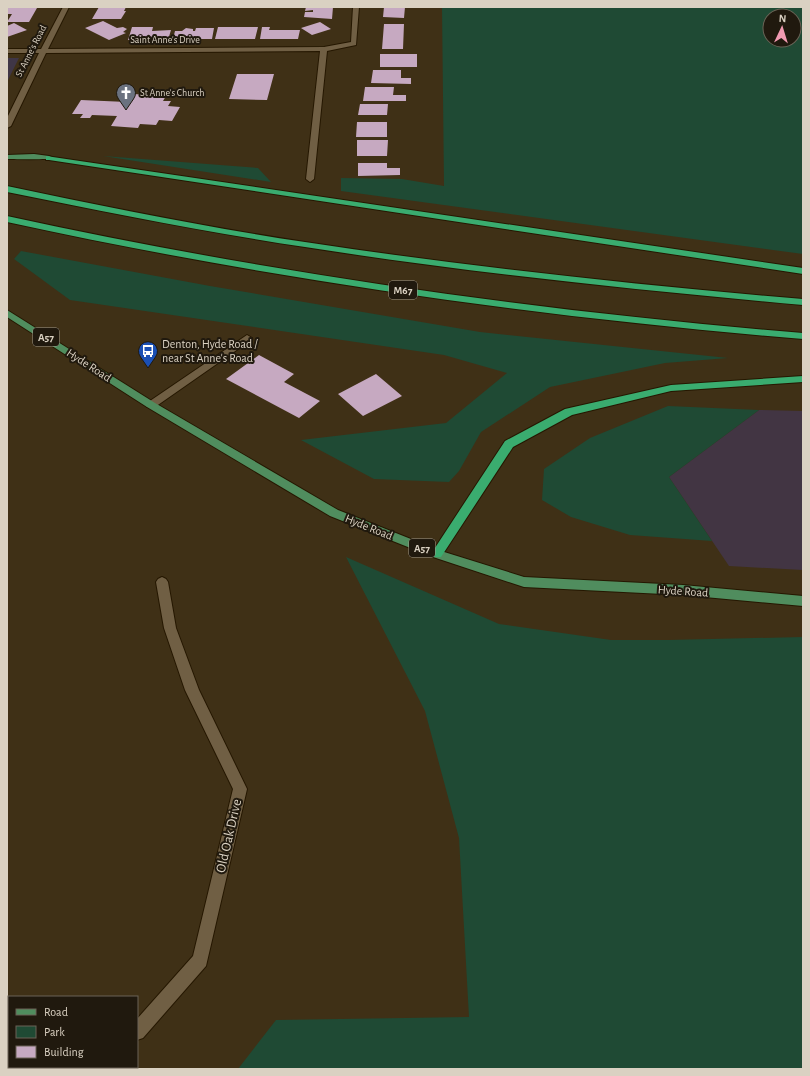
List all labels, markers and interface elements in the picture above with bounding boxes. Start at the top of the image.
north arrow [762,8,802,48]
text: N [778,13,787,24]
street label: St Anne's Road [14,23,48,79]
street label: Saint Anne's Drive [130,35,200,45]
church icon: St Anne's Church [115,82,137,110]
place label: St Anne's Church [140,88,205,98]
road number: M67 [389,281,417,299]
road number: A57 [33,328,59,346]
place label: Denton, Hyde Road / near St Anne's Road [162,338,258,364]
bus stop icon: Denton, Hyde Road / near St Anne's Road [137,340,159,368]
street label: Hyde Road [64,346,113,385]
street label: Hyde Road [343,512,395,543]
road number: A57 [409,539,435,557]
street label: Hyde Road [657,583,709,600]
street label: Old Oak Drive [214,798,244,874]
legend [8,996,138,1068]
text: Road [44,1006,68,1018]
text: Park [44,1026,65,1038]
text: Building [44,1046,84,1058]

